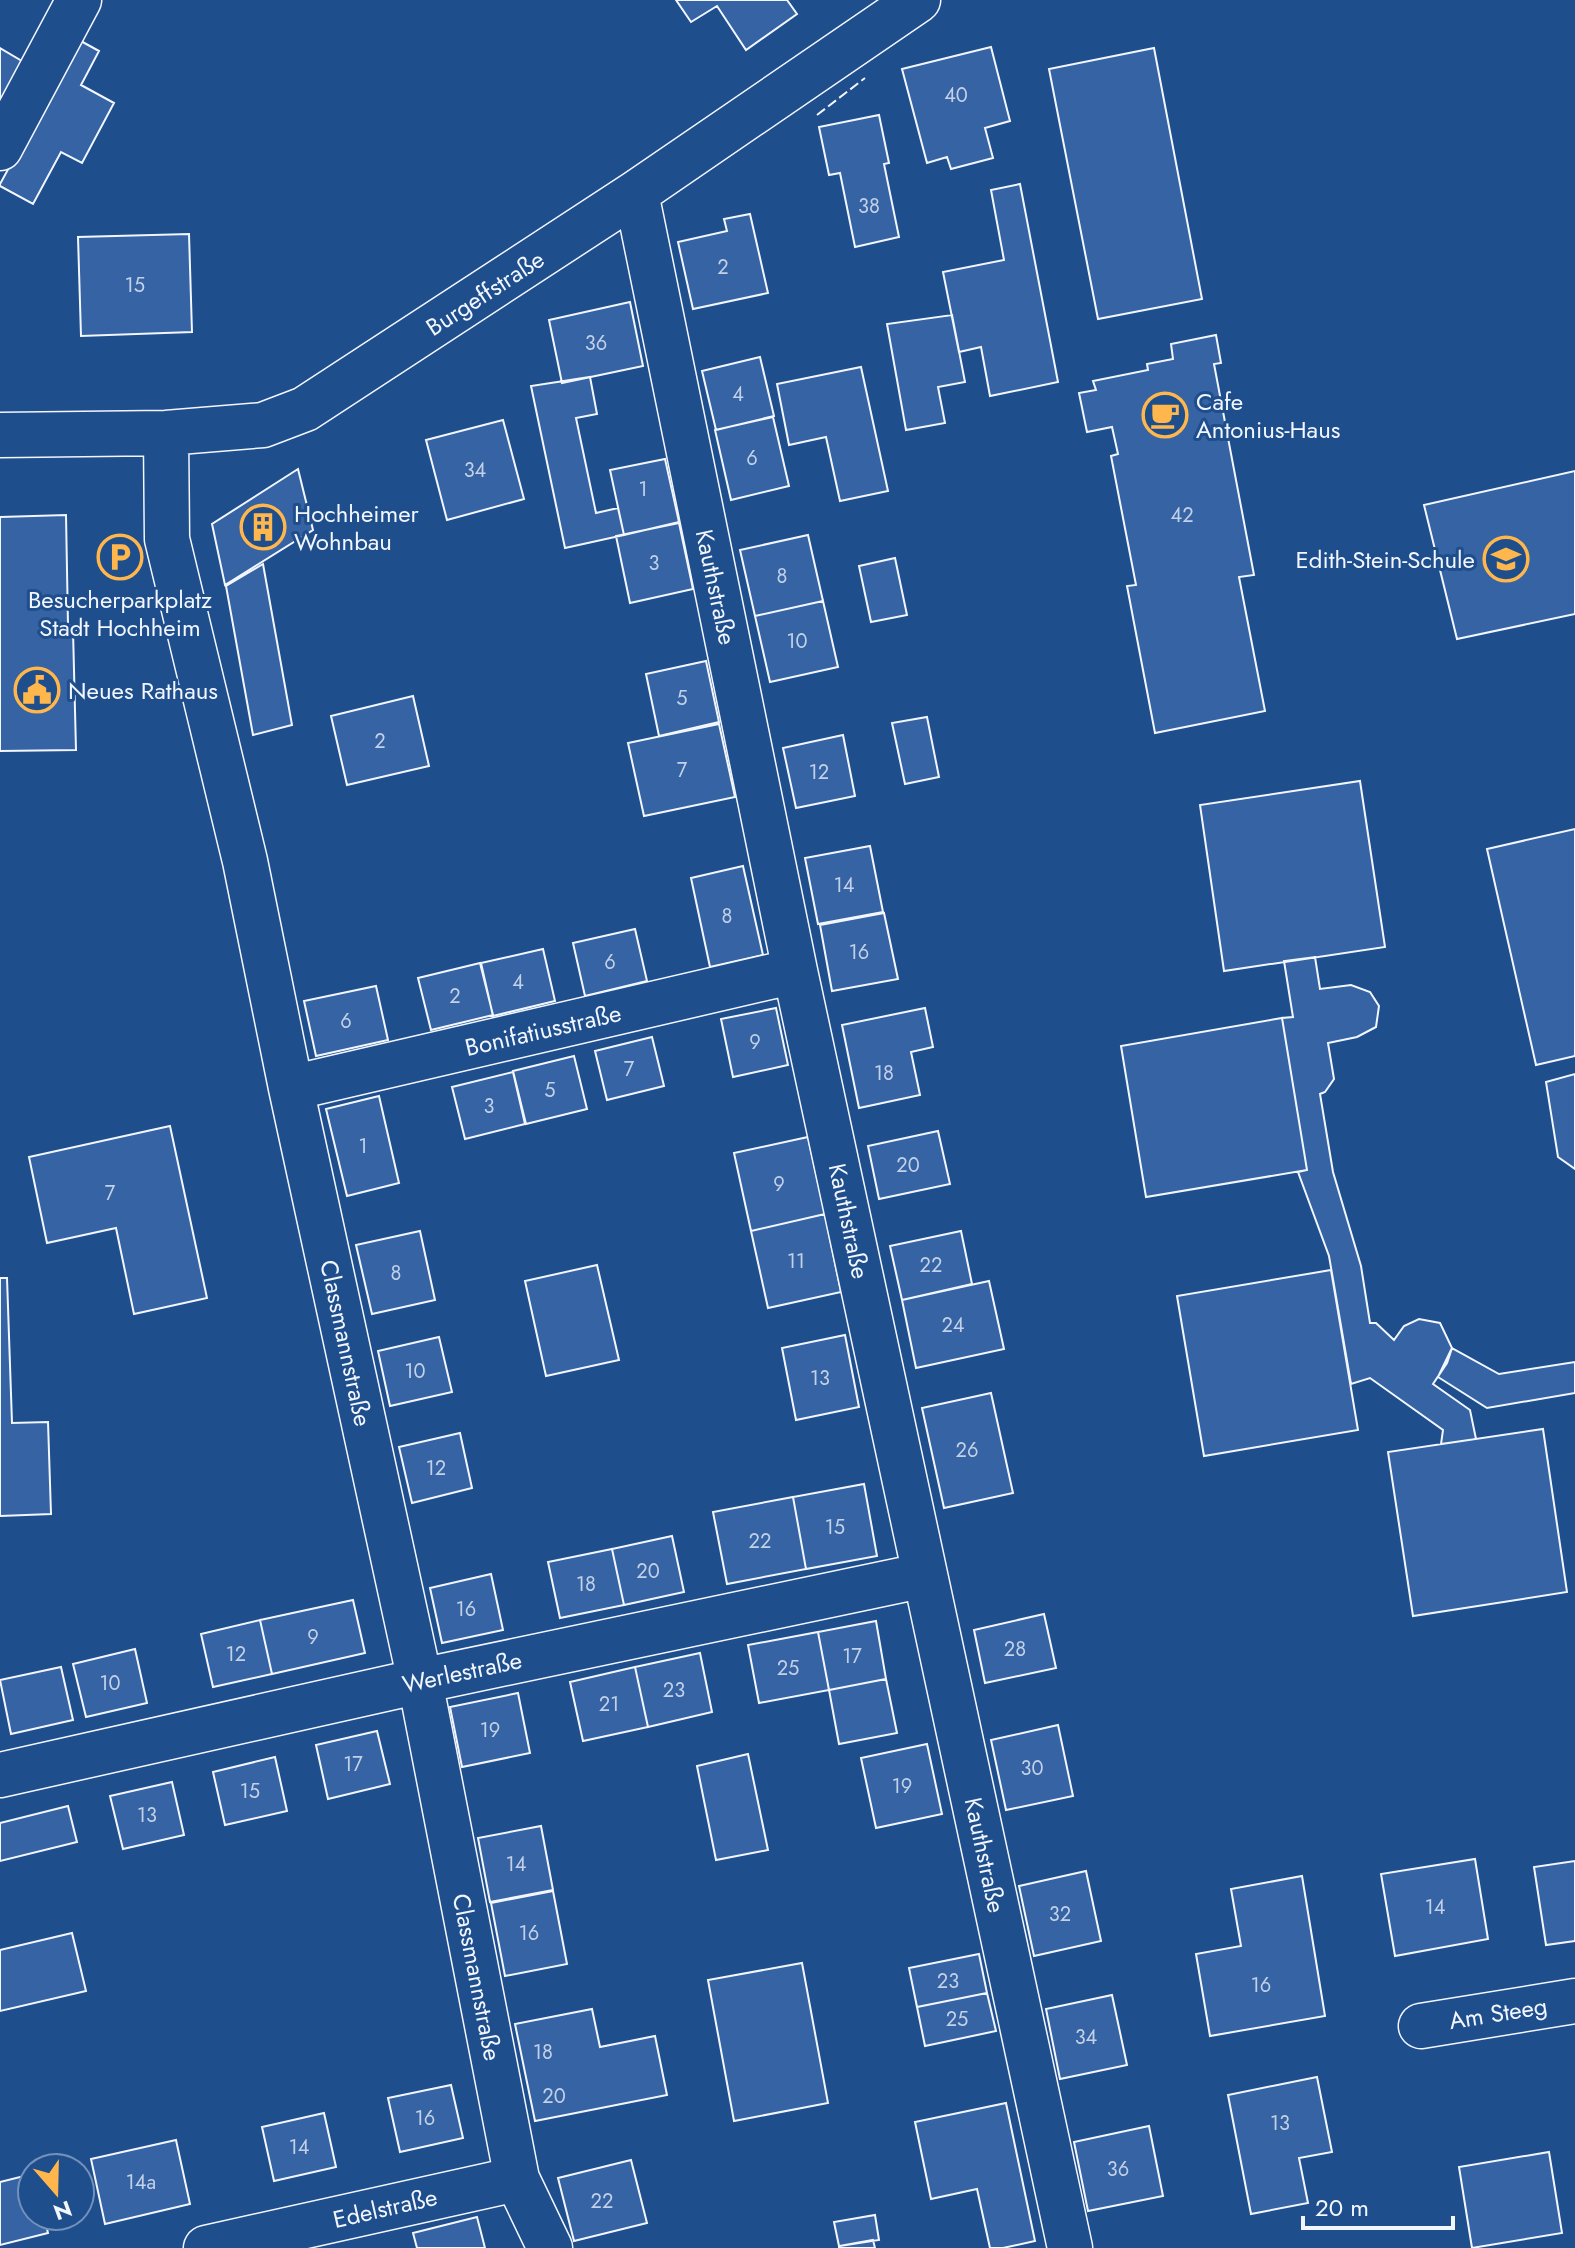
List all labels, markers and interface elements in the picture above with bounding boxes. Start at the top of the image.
house number: 40 [944,81,968,110]
house number: 38 [858,192,880,221]
street label: Burgeffstraße [419,242,551,344]
house number: 2 [717,253,729,282]
house number: 15 [125,271,145,300]
house number: 36 [585,329,607,358]
house number: 4 [732,380,744,409]
place label: Cafe Antonius-Haus [1196,384,1340,447]
cafe icon: Cafe Antonius-Haus [1141,391,1189,439]
house number: 6 [746,444,758,473]
house number: 34 [464,456,487,485]
house number: 1 [639,475,648,504]
place label: Hochheimer Wohnbau [294,496,420,559]
house number: 42 [1170,501,1194,530]
building icon: Hochheimer Wohnbau [239,503,287,551]
street label: Kauthstraße [687,526,745,648]
parking icon: Besucherparkplatz Stadt Hochheim [96,533,144,581]
school or university icon: Edith-Stein-Schule [1482,535,1530,583]
place label: Edith-Stein-Schule [1296,542,1475,577]
house number: 3 [649,549,660,578]
house number: 8 [777,562,787,591]
place label: Besucherparkplatz Stadt Hochheim [28,582,212,645]
house number: 10 [787,627,808,656]
public building icon: Neues Rathaus [13,666,61,714]
place label: Neues Rathaus [68,673,218,708]
house number: 5 [676,684,688,713]
house number: 2 [374,727,386,756]
house number: 7 [677,756,688,785]
house number: 12 [809,758,829,787]
house number: 14 [834,871,855,900]
house number: 8 [722,902,732,931]
house number: 16 [849,938,869,967]
house number: 6 [604,948,616,977]
house number: 4 [512,968,524,997]
house number: 2 [449,982,461,1011]
street label: Bonifatiusstraße [462,995,624,1065]
house number: 6 [340,1007,352,1036]
house number: 9 [749,1028,761,1057]
house number: 7 [624,1055,635,1084]
house number: 18 [874,1059,894,1088]
house number: 5 [544,1076,556,1105]
house number: 3 [484,1092,495,1121]
house number: 1 [359,1132,368,1161]
house number: 20 [896,1151,920,1180]
street label: Kauthstraße [820,1160,878,1282]
house number: 9 [773,1170,785,1199]
house number: 7 [105,1179,116,1208]
house number: 11 [787,1247,805,1276]
house number: 22 [920,1251,942,1280]
street label: Classmannstraße [311,1256,381,1430]
house number: 8 [391,1259,401,1288]
house number: 24 [941,1311,965,1340]
house number: 10 [405,1357,426,1386]
house number: 13 [810,1364,830,1393]
house number: 26 [956,1436,978,1465]
house number: 12 [426,1454,446,1483]
house number: 15 [825,1513,845,1542]
house number: 22 [749,1527,771,1556]
house number: 20 [636,1557,660,1586]
house number: 18 [576,1570,596,1599]
house number: 16 [456,1595,476,1624]
house number: 9 [307,1623,319,1652]
house number: 28 [1004,1635,1026,1664]
house number: 12 [226,1640,246,1669]
street label: Werlestraße [399,1642,525,1702]
house number: 17 [842,1642,862,1671]
house number: 25 [777,1654,799,1683]
house number: 10 [100,1669,121,1698]
house number: 23 [663,1676,685,1705]
house number: 21 [599,1690,619,1719]
house number: 19 [480,1716,500,1745]
house number: 17 [343,1750,363,1779]
house number: 30 [1021,1754,1043,1783]
house number: 19 [892,1772,912,1801]
house number: 15 [240,1777,260,1806]
street label: Kauthstraße [956,1794,1014,1916]
house number: 13 [137,1801,157,1830]
house number: 14 [506,1850,527,1879]
street label: Classmannstraße [444,1890,510,2064]
house number: 14 [1425,1893,1446,1922]
house number: 32 [1049,1900,1071,1929]
house number: 16 [519,1919,539,1948]
house number: 23 [937,1967,959,1996]
house number: 16 [1251,1971,1271,2000]
street label: Am Steeg [1446,1988,1550,2038]
house number: 25 [946,2005,968,2034]
house number: 34 [1075,2023,1098,2052]
house number: 18 [533,2038,553,2067]
house number: 20 [542,2082,566,2111]
house number: 16 [415,2104,435,2133]
house number: 13 [1270,2109,1290,2138]
house number: 14 [289,2133,310,2162]
north arrow [16,2152,96,2232]
house number: 36 [1107,2155,1129,2184]
house number: 14a [126,2168,156,2197]
street label: Edelstraße [329,2179,441,2237]
scale bar [1303,2180,1453,2230]
house number: 22 [591,2187,613,2216]
text: 20 m [1315,2190,1369,2225]
text: N [49,2193,77,2229]

